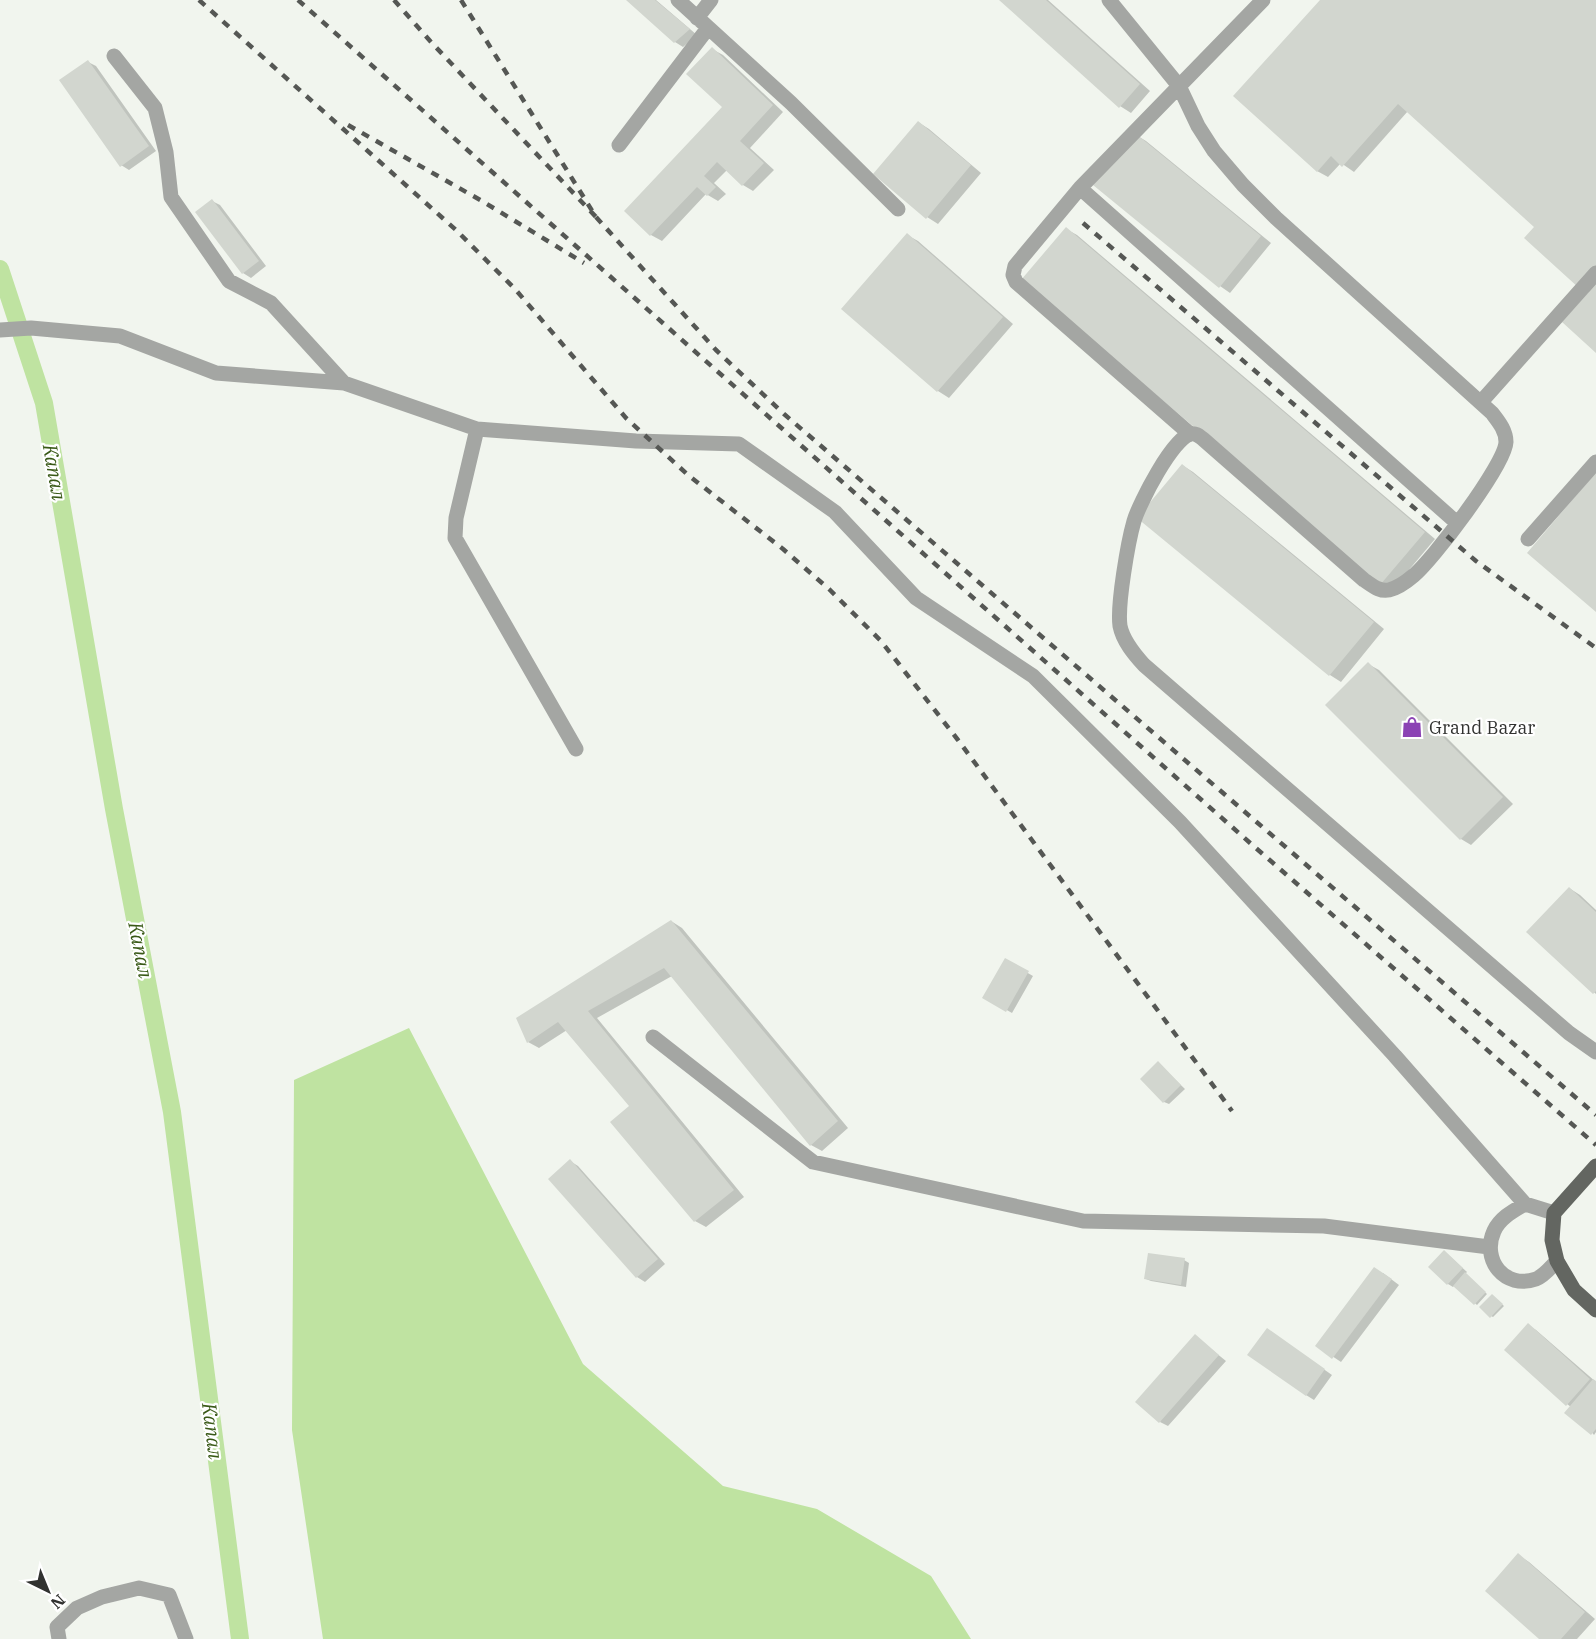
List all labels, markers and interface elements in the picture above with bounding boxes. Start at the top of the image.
water label: Капал [37,441,73,503]
shop icon: Grand Bazar [1400,715,1424,739]
place label: Grand Bazar [1429,716,1535,739]
water label: Капал [122,919,160,981]
water label: Капал [196,1400,230,1461]
north arrow [18,1561,78,1621]
text: N [47,1590,70,1614]

